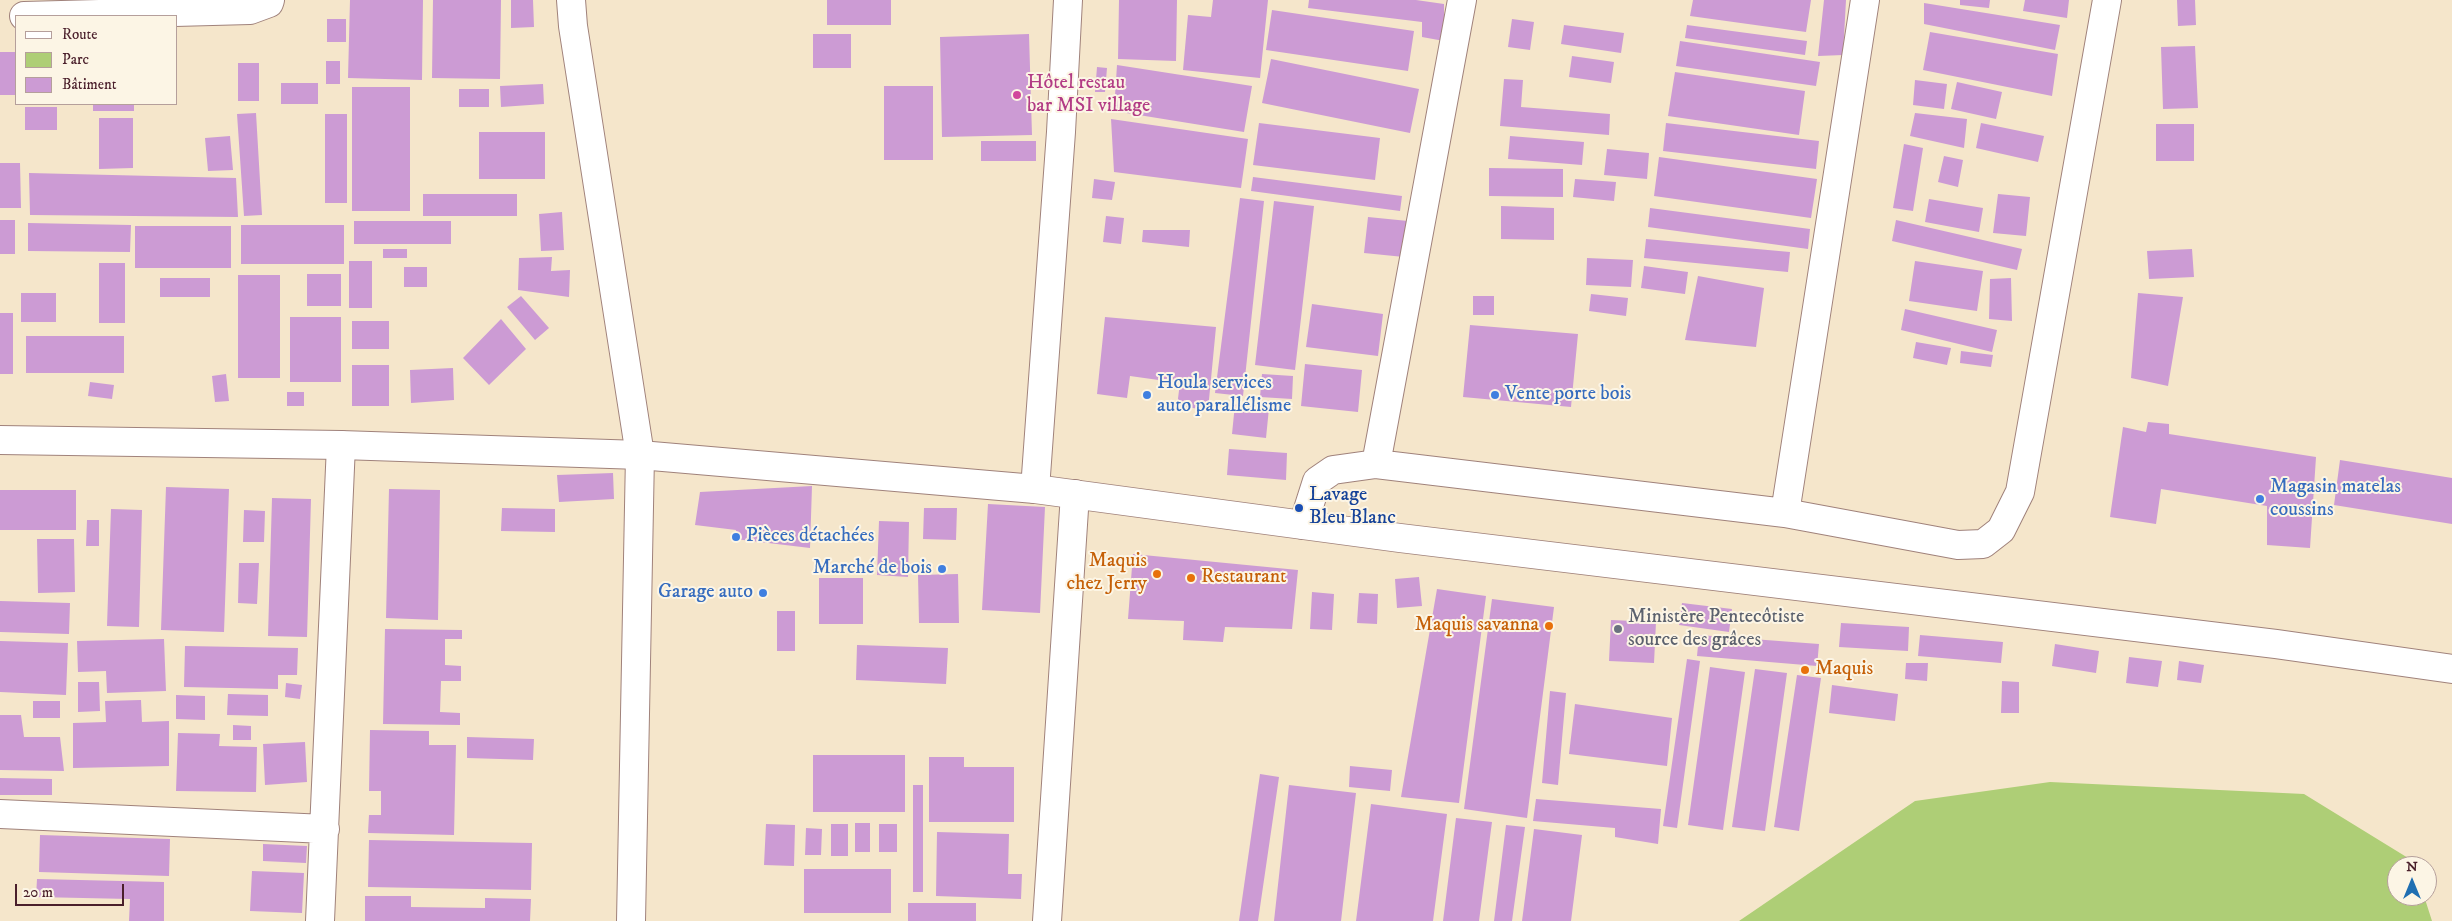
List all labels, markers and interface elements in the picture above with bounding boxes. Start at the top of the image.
legend [15,15,178,105]
text: Route [62,25,97,44]
text: Parc [62,50,89,69]
place label: Hôtel restau bar MSI village [1027,72,1150,119]
text: Bâtiment [62,75,117,94]
marker: Hôtel restau bar MSI village [1011,89,1023,101]
place label: Houla services auto parallélisme [1157,372,1291,419]
place label: Vente porte bois [1505,383,1631,407]
marker: Houla services auto parallélisme [1141,389,1153,401]
marker: Vente porte bois [1489,389,1501,401]
place label: Magasin matelas coussins [2270,476,2401,523]
place label: Lavage Bleu Blanc [1309,484,1396,531]
marker: Magasin matelas coussins [2254,493,2266,505]
marker: Lavage Bleu Blanc [1293,502,1305,514]
place label: Pièces détachées [746,525,874,549]
marker: Pièces détachées [730,531,742,543]
place label: Maquis chez Jerry [1066,550,1147,597]
place label: Marché de bois [813,557,932,581]
marker: Marché de bois [936,563,948,575]
place label: Restaurant [1201,566,1286,590]
marker: Maquis chez Jerry [1151,568,1163,580]
marker: Restaurant [1185,572,1197,584]
place label: Garage auto [658,581,753,605]
marker: Garage auto [757,587,769,599]
place label: Ministère Pentecôtiste source des grâces [1628,606,1804,653]
place label: Maquis savanna [1415,614,1539,638]
marker: Maquis savanna [1543,620,1555,632]
marker: Ministère Pentecôtiste source des grâces [1612,623,1624,635]
place label: Maquis [1815,658,1873,682]
marker: Maquis [1799,664,1811,676]
north arrow [2387,856,2437,906]
text: N [2406,858,2418,876]
scale bar [18,874,126,906]
text: 20 m [23,883,53,902]

